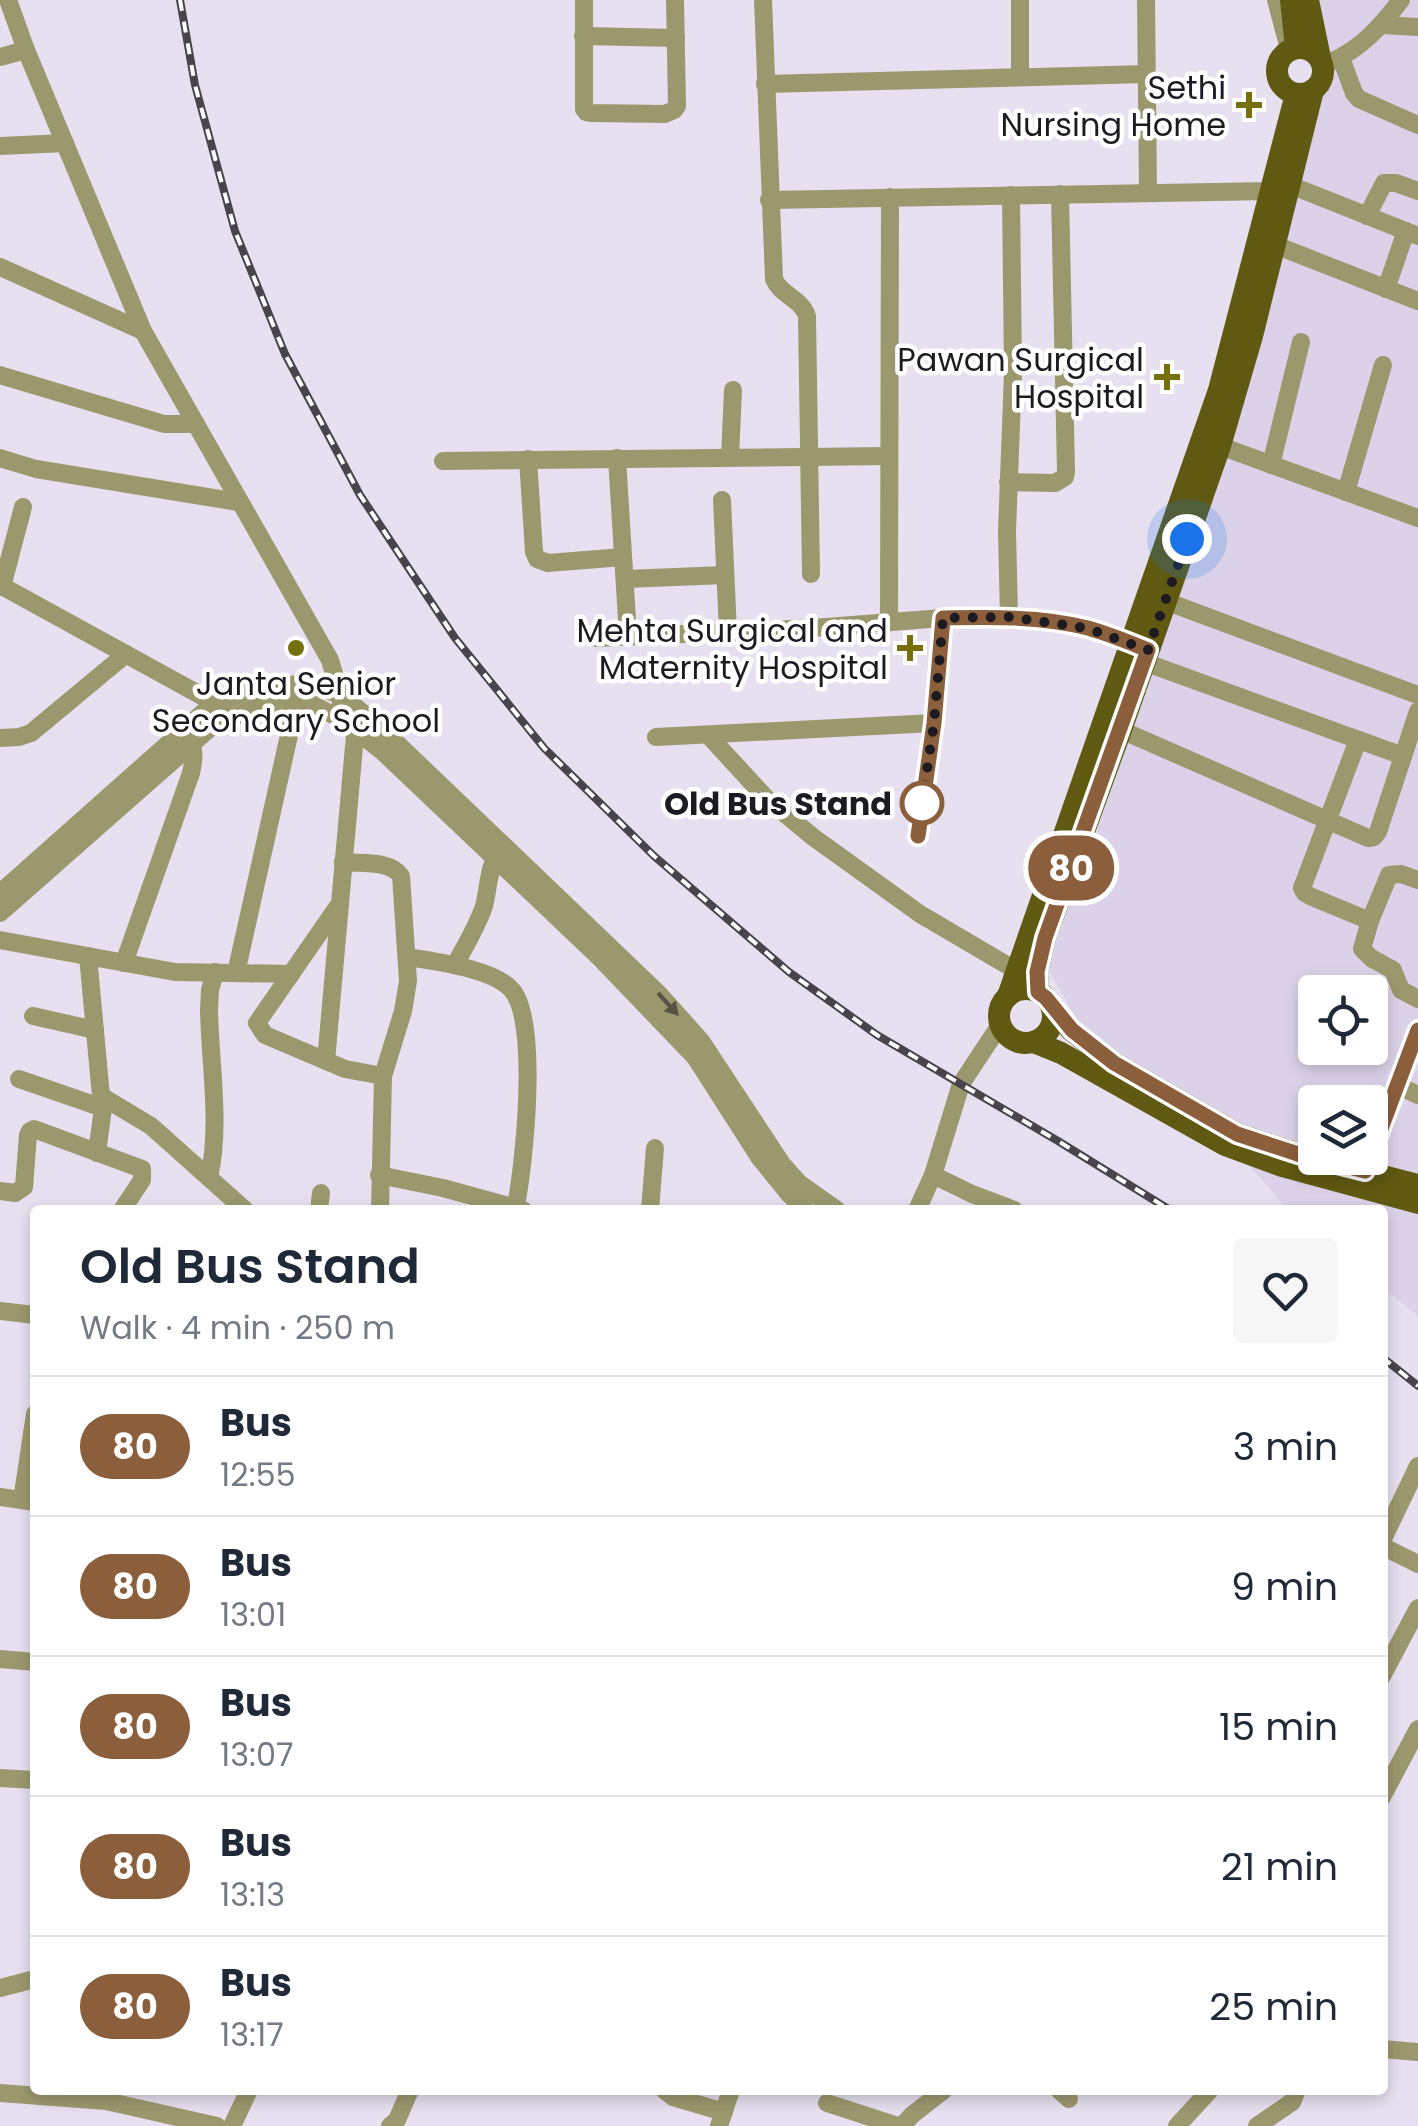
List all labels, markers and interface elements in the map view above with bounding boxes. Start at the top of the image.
place label: Sethi Nursing Home [1000,65,1226,147]
marker: Sethi Nursing Home [1236,92,1262,118]
place label: Pawan Surgical Hospital [897,337,1144,419]
marker: Pawan Surgical Hospital [1154,364,1180,390]
your location [1162,514,1212,564]
place label: Mehta Surgical and Maternity Hospital [576,608,888,690]
marker: Mehta Surgical and Maternity Hospital [897,635,923,661]
marker: Janta Senior Secondary School [285,637,307,659]
place label: Janta Senior Secondary School [152,661,440,743]
place label: Old Bus Stand [664,781,892,826]
marker: Old Bus Stand [901,782,943,824]
line badge: 80 [1026,836,1116,900]
text: 80 [1048,844,1094,893]
map controls [1298,975,1388,1175]
button: locate [1298,975,1388,1065]
one-way arrow [656,992,679,1016]
button: layers [1298,1085,1388,1175]
text: Old Bus Stand [80,1233,420,1300]
button: heart [1233,1238,1338,1343]
text: Walk · 4 min · 250 m [80,1305,395,1350]
text: Bus [220,1396,292,1449]
text: 3 min [1233,1420,1338,1473]
text: 80 [112,1422,158,1471]
text: 12:55 [220,1452,296,1497]
text: Bus [220,1536,292,1589]
text: 9 min [1231,1560,1338,1613]
text: 80 [112,1562,158,1611]
text: 13:01 [220,1592,286,1637]
text: Bus [220,1676,292,1729]
text: 15 min [1219,1700,1338,1753]
text: 80 [112,1702,158,1751]
text: 13:07 [220,1732,293,1777]
text: Bus [220,1816,292,1869]
text: 21 min [1221,1840,1338,1893]
text: 80 [112,1842,158,1891]
text: 13:13 [220,1872,285,1917]
text: Bus [220,1956,292,2009]
text: 25 min [1209,1980,1338,2033]
text: 80 [112,1982,158,2031]
text: 13:17 [220,2012,284,2057]

